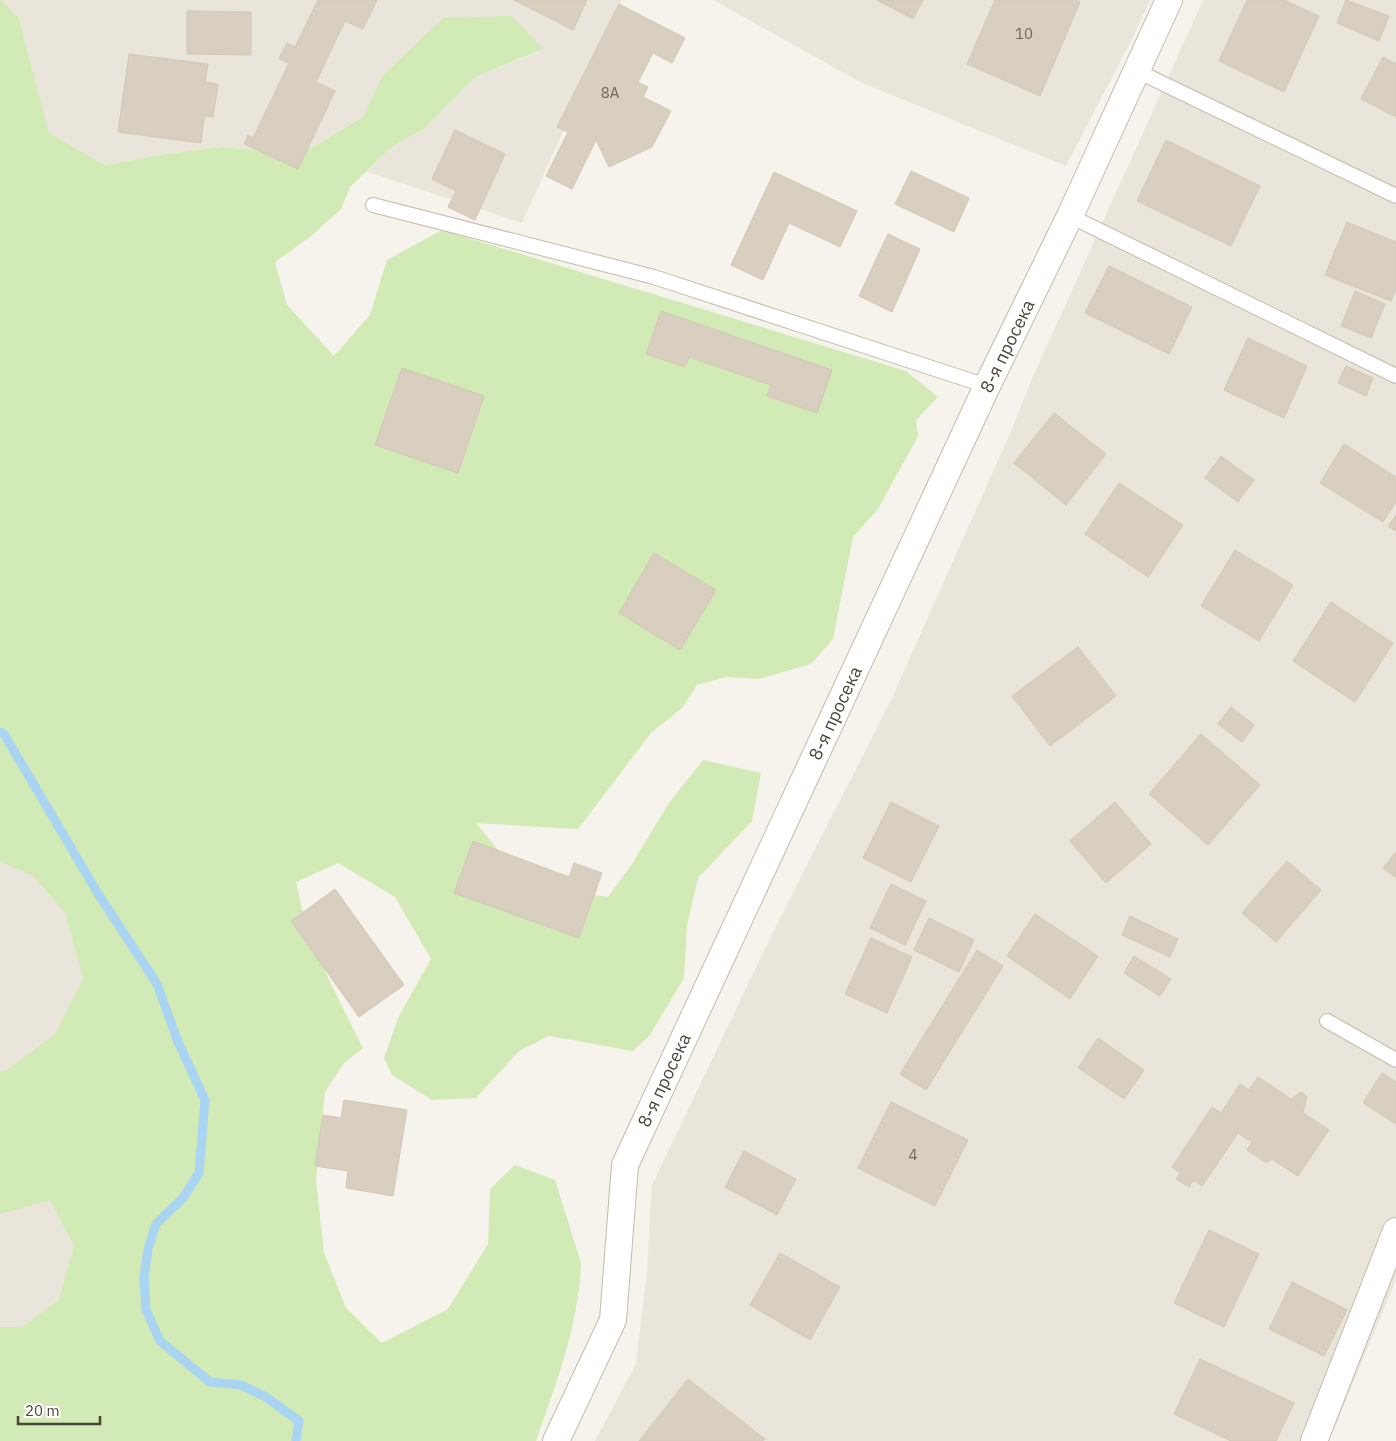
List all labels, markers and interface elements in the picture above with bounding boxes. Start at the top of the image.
house number: 10 [1015,24,1033,43]
house number: 8А [601,83,620,102]
street label: 8-я просека [975,295,1040,396]
street label: 8-я просека [803,662,867,764]
street label: 8-я просека [632,1029,696,1131]
house number: 4 [908,1145,918,1164]
scale bar [18,1394,100,1426]
text: 20 m [25,1401,60,1420]

